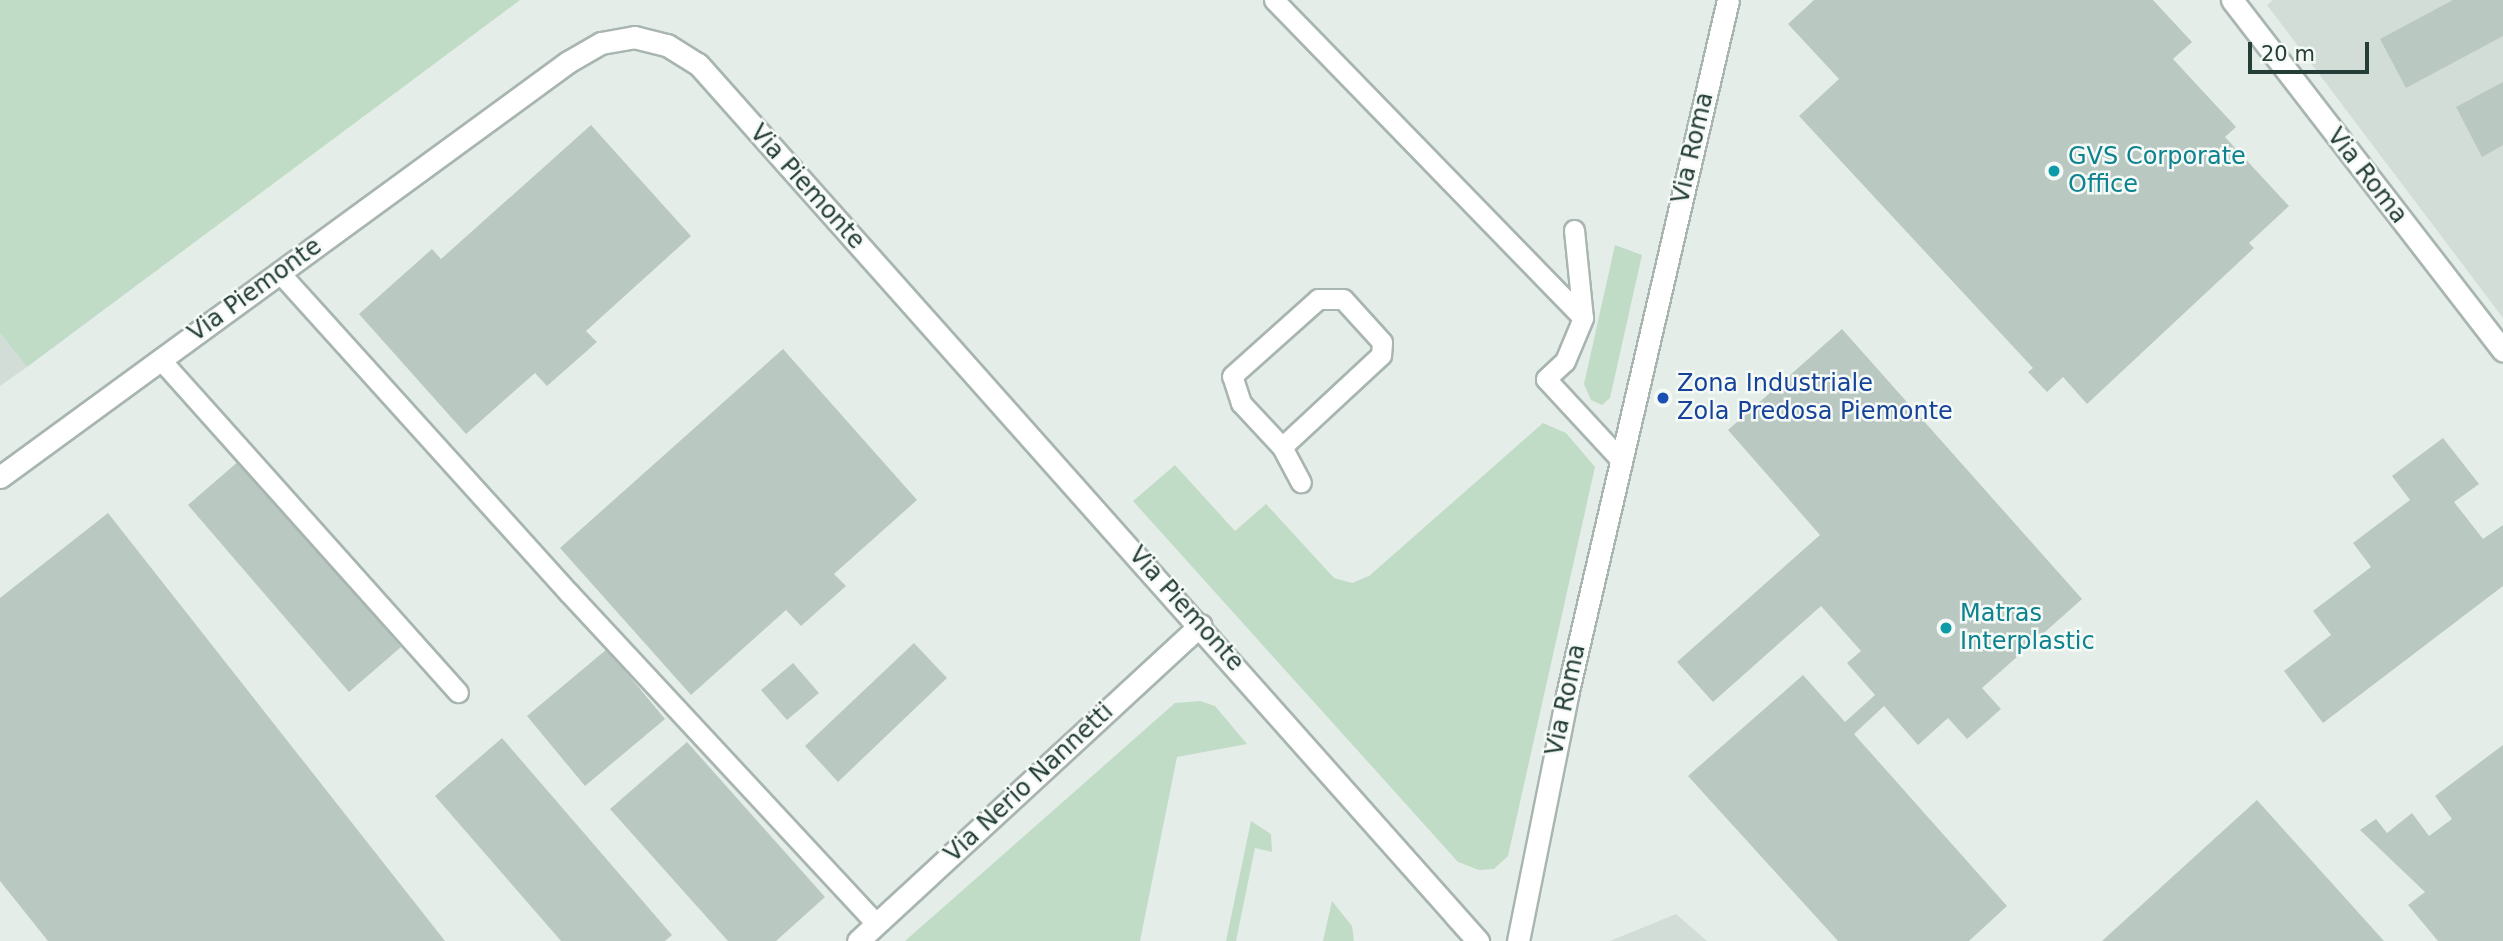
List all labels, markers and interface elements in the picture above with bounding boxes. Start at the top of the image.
scale bar [2251,28,2372,72]
text: 20 m [2261,42,2315,66]
street label: Via Roma [1666,90,1720,206]
street label: Via Piemonte [744,119,870,255]
street label: Via Roma [2321,123,2413,229]
place label: GVS Corporate Office [2068,143,2246,199]
marker: GVS Corporate Office [2046,163,2062,179]
street label: Via Piemonte [183,232,327,348]
place label: Zona Industriale Zola Predosa Piemonte [1677,370,1953,426]
marker: Zona Industriale Zola Predosa Piemonte [1655,390,1671,406]
street label: Via Piemonte [1123,541,1249,677]
place label: Matras Interplastic [1960,600,2095,656]
marker: Matras Interplastic [1938,620,1954,636]
street label: Via Roma [1540,642,1592,758]
street label: Via Nerio Nannetti [939,698,1119,868]

